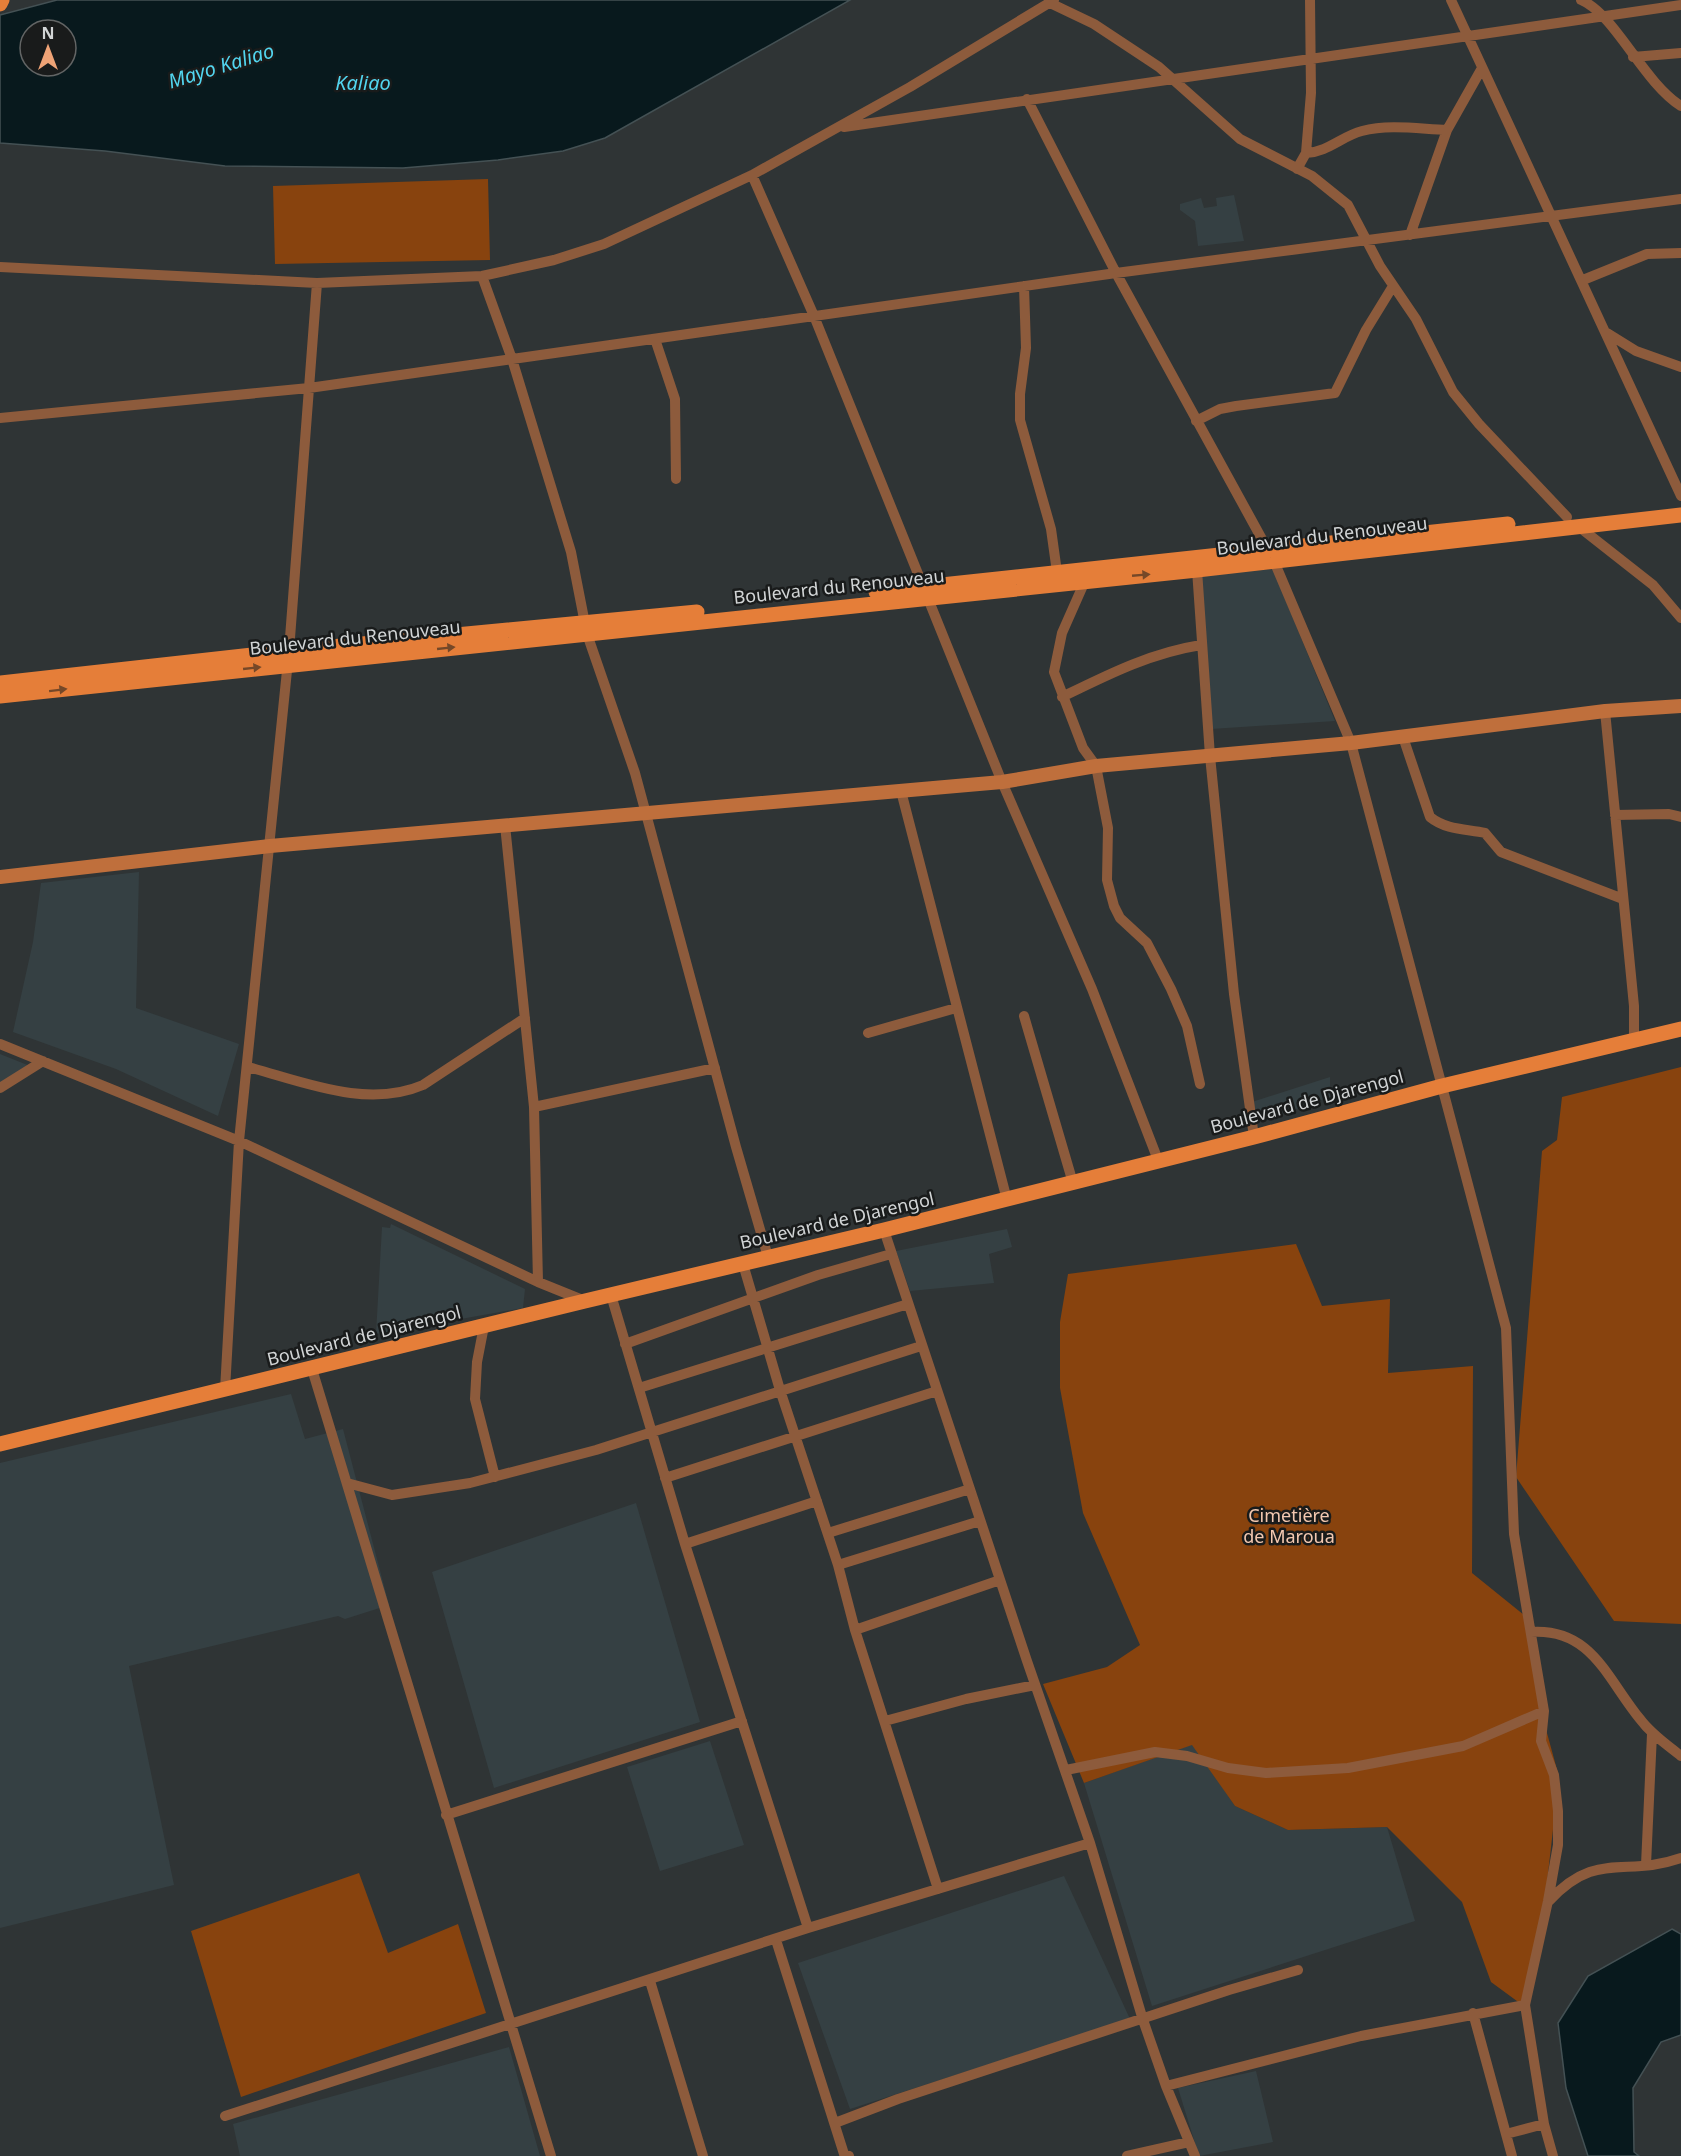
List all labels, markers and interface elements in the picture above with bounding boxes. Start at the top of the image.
north arrow [18,18,78,78]
text: N [41,22,55,44]
water label: Mayo Kaliao [165,37,277,94]
water label: Kaliao [335,69,391,96]
street label: Boulevard du Renouveau [1215,510,1429,560]
street label: Boulevard du Renouveau [732,563,946,609]
one-way arrow [1132,571,1151,580]
street label: Boulevard du Renouveau [248,614,462,660]
one-way arrow [436,643,455,653]
one-way arrow [242,663,261,673]
one-way arrow [49,685,68,694]
street label: Boulevard de Djarengol [1208,1064,1406,1138]
street label: Boulevard de Djarengol [737,1186,936,1254]
street label: Boulevard de Djarengol [264,1299,463,1371]
park label: Cimetière de Maroua [1243,1503,1335,1548]

